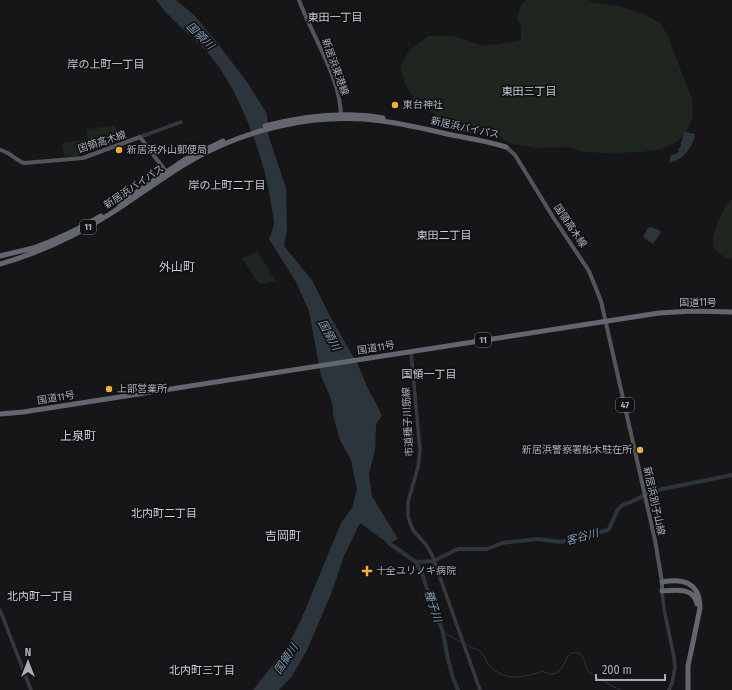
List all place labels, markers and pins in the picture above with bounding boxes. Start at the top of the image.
place label: 東台神社 [403,99,443,111]
marker: 東台神社 [390,100,400,110]
place label: 新居浜外山郵便局 [127,144,207,156]
marker: 新居浜外山郵便局 [114,145,124,155]
place label: 上部営業所 [117,383,167,395]
marker: 上部営業所 [104,384,114,394]
place label: 新居浜警察署船木駐在所 [522,444,632,456]
marker: 新居浜警察署船木駐在所 [635,445,645,455]
marker: 十全ユリノキ病院 [361,565,373,577]
place label: 十全ユリノキ病院 [376,565,456,577]

